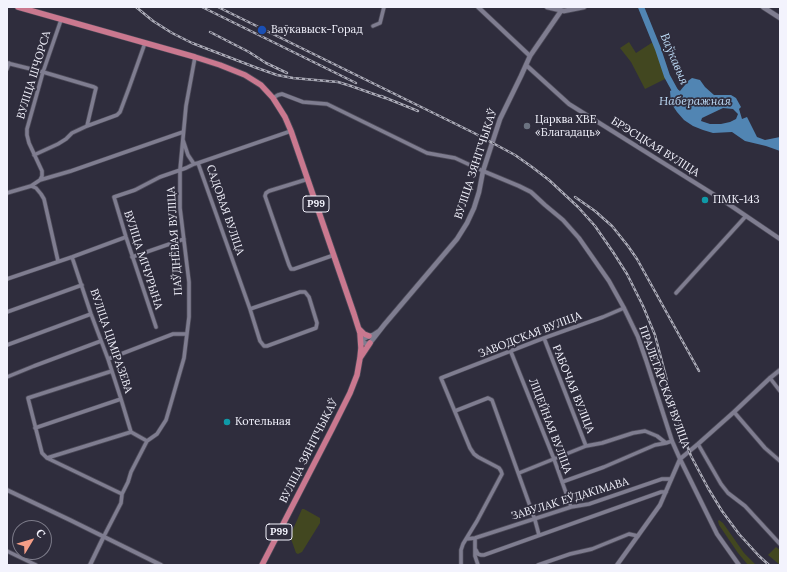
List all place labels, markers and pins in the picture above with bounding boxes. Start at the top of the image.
place label: Ваўкавыск-Горад [271,23,363,37]
marker: Ваўкавыск-Горад [256,24,268,36]
place label: Царква ХВЕ «Благадаць» [535,113,601,139]
marker: Царква ХВЕ «Благадаць» [522,121,532,131]
place label: ПМК-143 [713,193,760,207]
marker: ПМК-143 [700,195,710,205]
place label: Котельная [235,415,291,429]
marker: Котельная [222,417,232,427]

